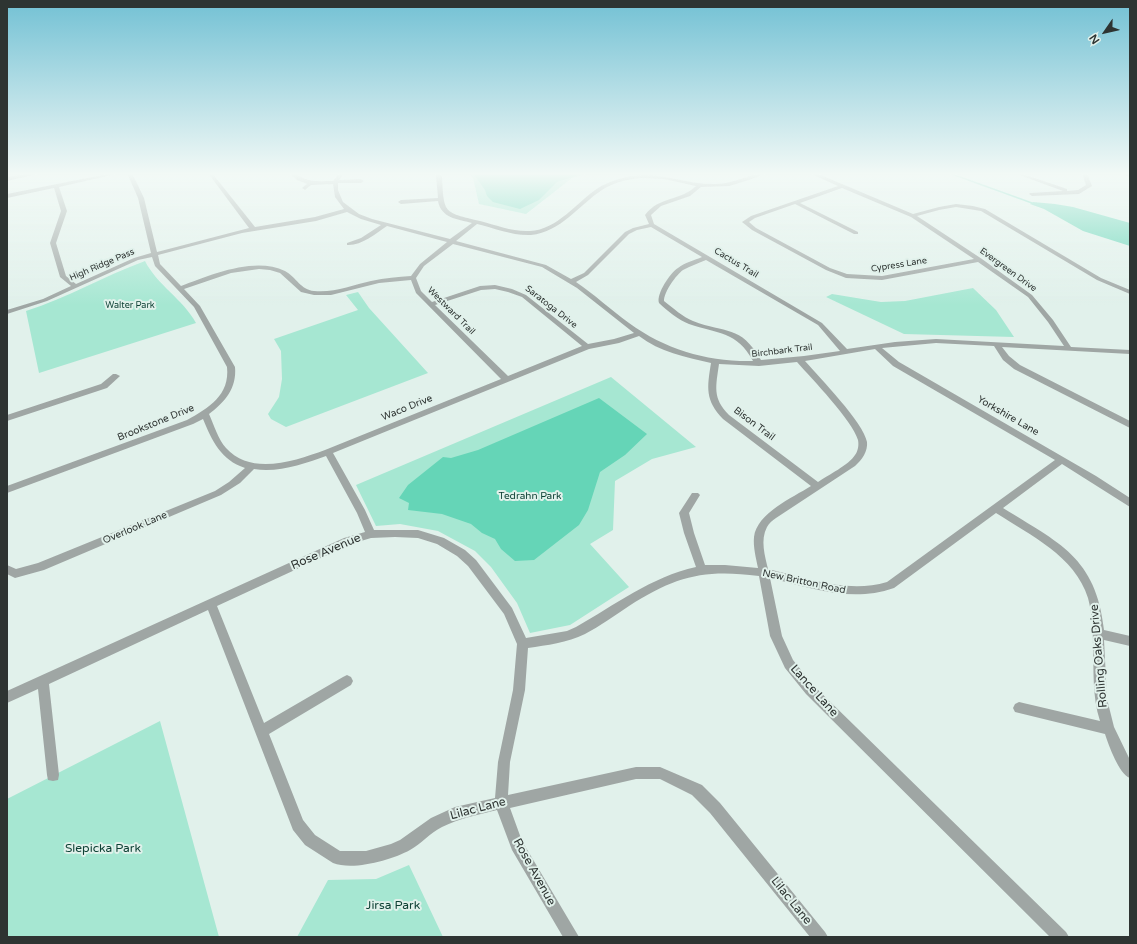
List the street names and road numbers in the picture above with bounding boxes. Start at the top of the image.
street label: High Ridge Pass [68,246,136,284]
street label: Cactus Trail [712,246,760,280]
street label: Evergreen Drive [977,246,1039,294]
street label: Cypress Lane [870,255,928,275]
street label: Saratoga Drive [523,283,579,331]
street label: Westward Trail [425,285,477,337]
street label: Birchbark Trail [751,342,813,360]
street label: Waco Drive [380,392,434,424]
street label: Yorkshire Lane [975,393,1041,439]
street label: Brookstone Drive [116,402,196,444]
street label: Bison Trail [731,405,777,443]
street label: Overlook Lane [101,509,169,547]
street label: Rose Avenue [289,531,363,573]
street label: New Britton Road [761,567,847,597]
street label: Rolling Oaks Drive [1087,604,1111,708]
street label: Lance Lane [787,662,841,720]
street label: Lilac Lane [449,795,507,823]
street label: Rose Avenue [510,836,558,908]
street label: Lilac Lane [767,874,815,928]

